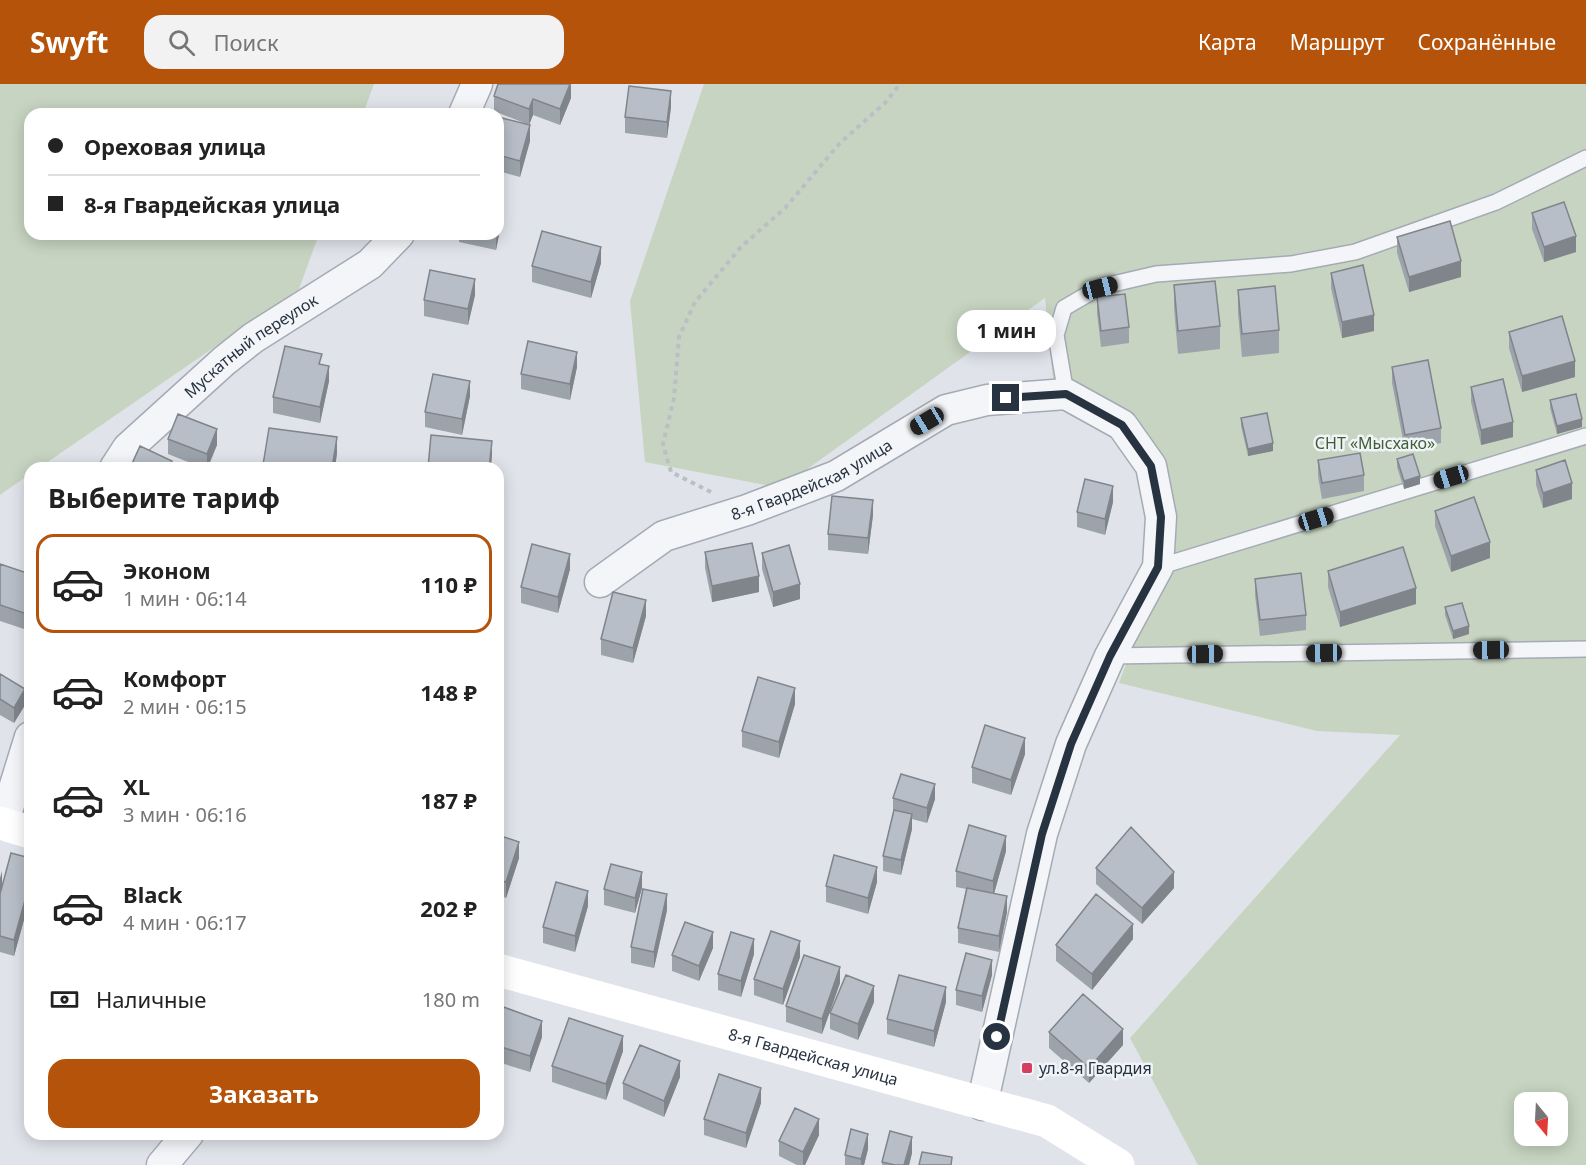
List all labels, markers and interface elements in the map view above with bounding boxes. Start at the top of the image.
search box [144,15,564,69]
text: Swyft [30,23,108,61]
icon: search [165,26,198,59]
text: Поиск [213,27,279,57]
text: Карта [1198,28,1257,56]
text: Маршрут [1290,28,1385,56]
text: Сохранённые [1418,28,1556,56]
text: Ореховая улица [84,131,266,161]
text: 8-я Гвардейская улица [84,189,340,219]
car [1080,275,1120,301]
street label: Мускатный переулок [179,289,322,403]
callout: 1 мин [956,311,1056,353]
text: 1 мин [977,317,1036,344]
route end [992,384,1019,411]
car [907,404,947,438]
park label: СНТ «Мысхако» [1315,432,1435,454]
street label: 8-я Гвардейская улица [728,434,896,525]
car [1431,463,1471,491]
text: Выберите тариф [48,479,280,516]
car [1296,505,1336,533]
text: Эконом [123,555,211,585]
icon: car [51,557,105,611]
text: 110 ₽ [420,569,477,599]
text: 1 мин · 06:14 [123,585,247,612]
car [1473,641,1509,659]
car [1306,644,1342,662]
car [1187,645,1223,663]
text: Комфорт [123,663,226,693]
icon: car [51,665,105,719]
text: 148 ₽ [420,677,477,707]
text: 2 мин · 06:15 [123,693,247,720]
text: XL [123,771,150,801]
icon: car [51,773,105,827]
text: 187 ₽ [420,785,477,815]
text: 3 мин · 06:16 [123,801,247,828]
text: Black [123,879,182,909]
icon: car [51,881,105,935]
text: 202 ₽ [420,893,477,923]
text: 4 мин · 06:17 [123,909,247,936]
icon: cash [48,983,81,1016]
text: Наличные [96,984,206,1014]
text: 180 m [422,986,480,1013]
street label: 8-я Гвардейская улица [726,1023,901,1091]
route start [983,1023,1010,1050]
place label: ул.8-я Гвардия [1039,1057,1152,1079]
button: Заказать [48,1059,480,1128]
marker: ул.8-я Гвардия [1020,1061,1034,1075]
north arrow [1514,1092,1568,1146]
map controls [1514,1092,1568,1146]

